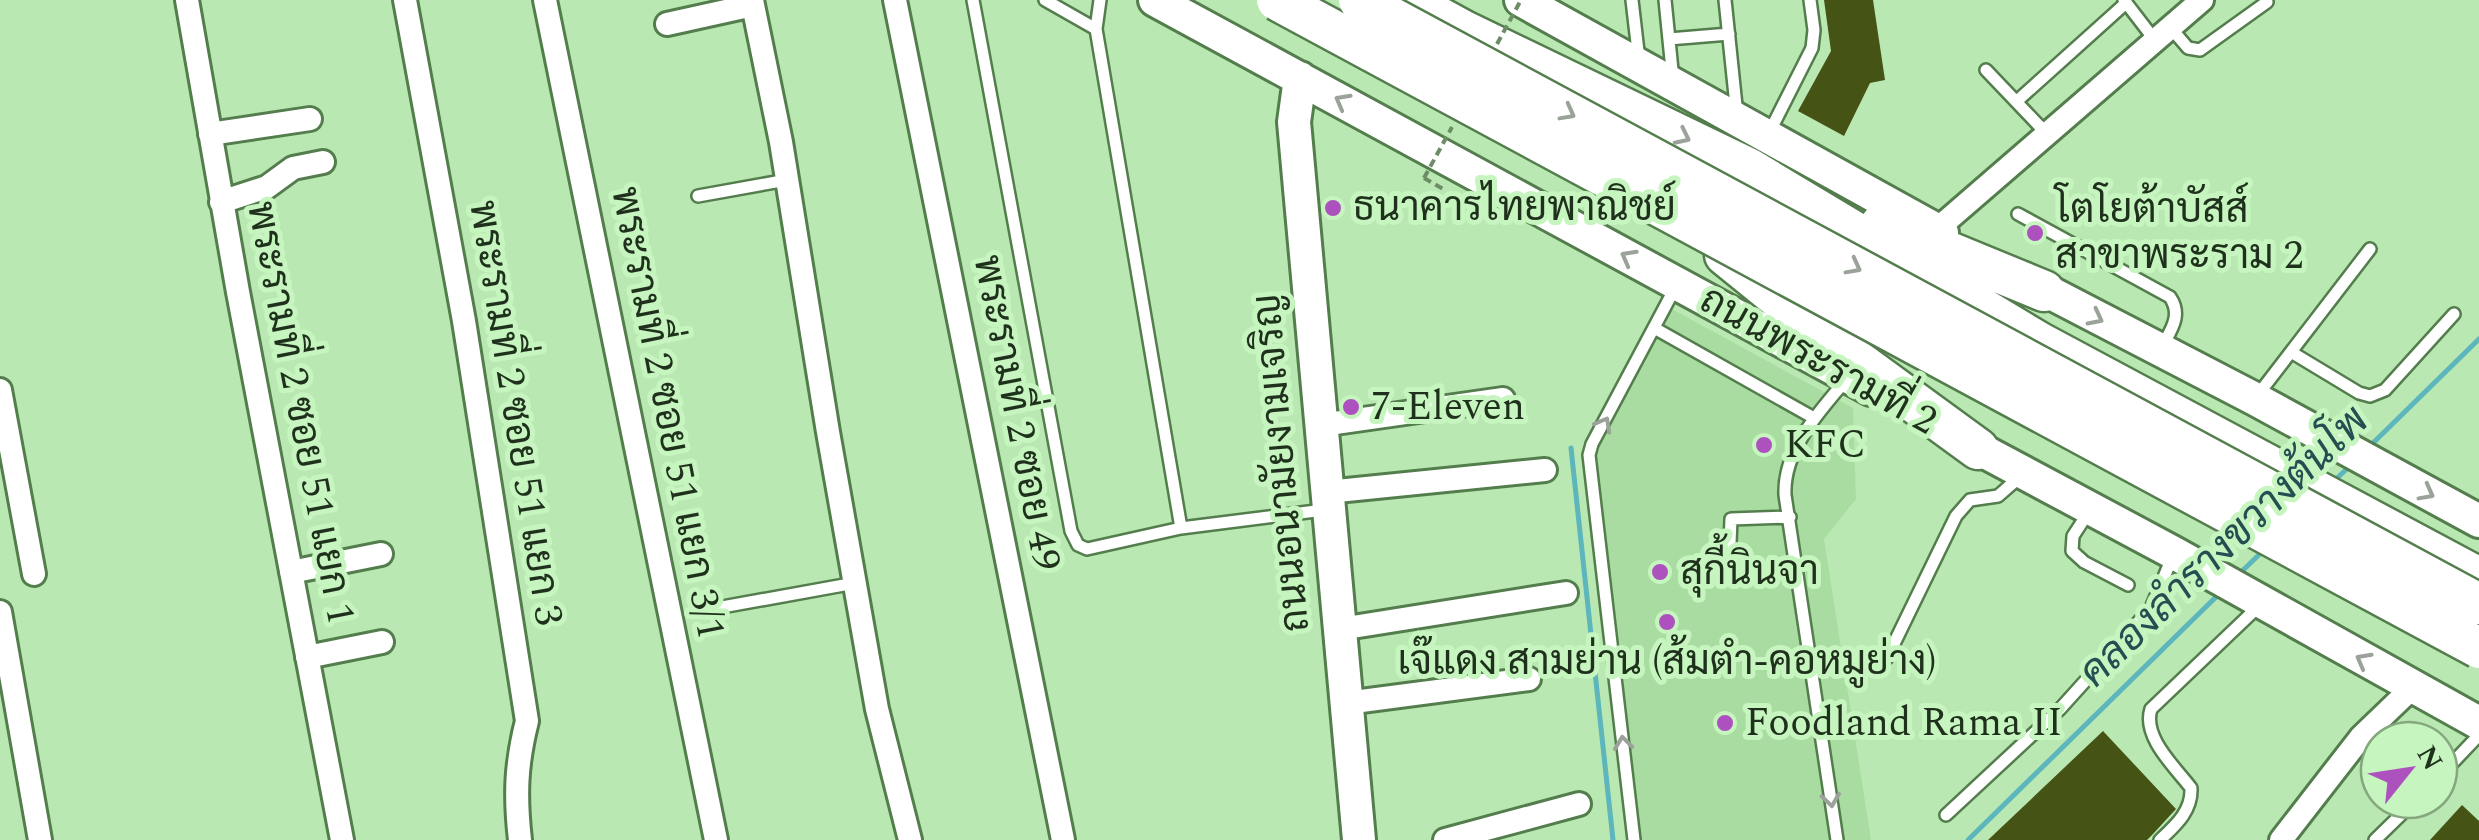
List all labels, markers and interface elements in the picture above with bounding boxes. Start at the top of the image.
one-way arrow [1335,94,1353,113]
one-way arrow [1557,100,1575,120]
one-way arrow [1673,124,1691,144]
place label: ธนาคารไทยพาณิชย์ [1353,178,1676,239]
street label: พระรามที่ 2 ซอย 51 แยก 3/1 [593,180,748,644]
place label: โตโยต้าบัสส์ สาขาพระราม 2 [2053,180,2304,287]
street label: พระรามที่ 2 ซอย 51 แยก 1 [229,195,378,629]
street label: พระรามที่ 2 ซอย 51 แยก 3 [451,195,586,630]
marker: ธนาคารไทยพาณิชย์ [1322,197,1344,219]
marker: โตโยต้าบัสส์ สาขาพระราม 2 [2024,222,2046,244]
street label: พระรามที่ 2 ซอย 49 [956,249,1083,576]
one-way arrow [1620,249,1638,269]
one-way arrow [1843,254,1861,274]
street label: ถนนพระรามที่ 2 [1688,264,1951,452]
street label: ถนนอนามัยงามเจริญ [1237,291,1327,635]
one-way arrow [2086,306,2104,325]
place label: 7-Eleven [1371,377,1525,438]
water label: คลองลำรางขวางต้นโพ [2065,392,2383,702]
marker: 7-Eleven [1340,396,1362,418]
place label: KFC [1784,415,1866,476]
one-way arrow [1591,416,1611,434]
marker: KFC [1753,434,1775,456]
one-way arrow [2417,480,2435,500]
place label: สุกี้นินจา [1680,533,1819,603]
marker: สุกี้นินจา [1649,561,1671,583]
marker: เจ๊แดง สามย่าน (ส้มตำ-คอหมูย่าง) [1656,611,1678,633]
place label: เจ๊แดง สามย่าน (ส้มตำ-คอหมูย่าง) [1397,632,1937,693]
one-way arrow [2355,652,2373,672]
place label: Foodland Rama II [1745,693,2063,754]
marker: Foodland Rama II [1714,712,1736,734]
north arrow [2359,720,2459,820]
one-way arrow [1613,735,1634,752]
text: N [2405,738,2454,779]
one-way arrow [1819,792,1840,808]

